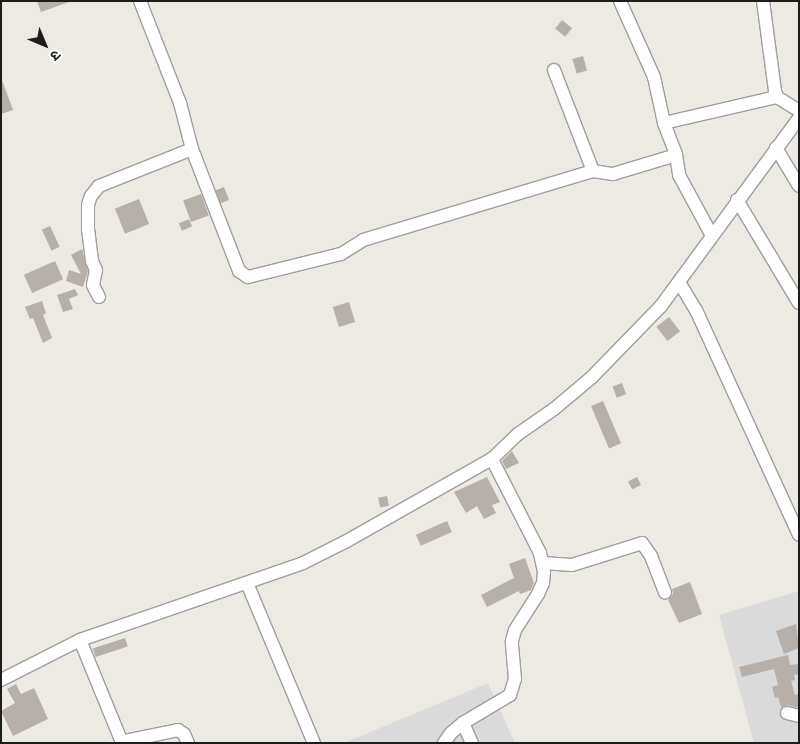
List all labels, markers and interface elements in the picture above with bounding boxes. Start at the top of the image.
north arrow [20,20,70,70]
text: उ [47,47,64,64]

